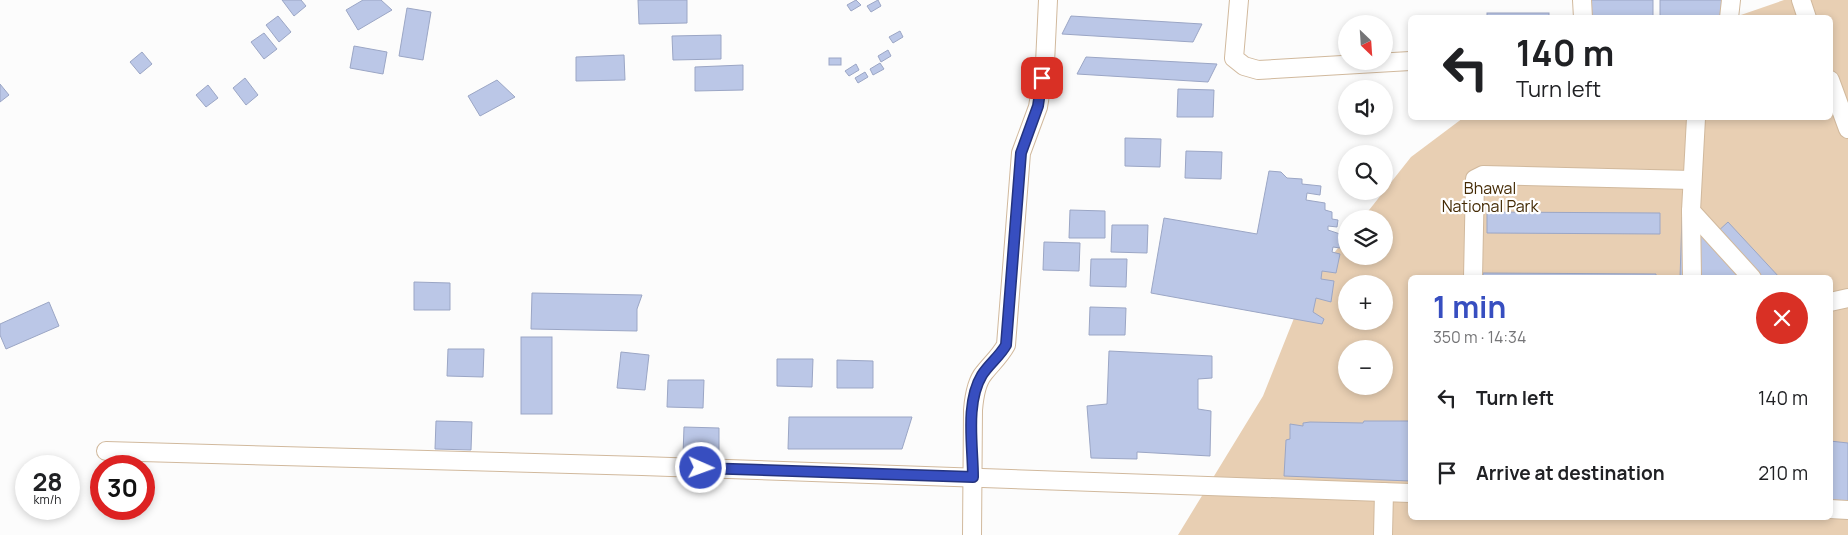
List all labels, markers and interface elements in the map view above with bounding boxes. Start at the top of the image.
north arrow [1338,15,1392,70]
map controls [1338,15,1393,395]
text: 140 m [1516,29,1614,77]
icon: left [1433,35,1498,100]
pin [1021,57,1063,99]
icon: arrive [1028,64,1056,92]
text: Turn left [1516,74,1601,104]
button: sound [1338,80,1393,135]
button: search [1338,145,1393,200]
park label: Bhawal National Park [1442,177,1539,217]
button: layers [1338,210,1393,265]
button: + [1338,275,1393,330]
text: 1 min [1433,286,1506,327]
button: close [1756,292,1808,344]
text: 350 m · 14:34 [1433,326,1526,348]
button: − [1338,340,1393,395]
icon: left [1433,384,1461,412]
text: Turn left [1476,385,1554,411]
text: 140 m [1758,385,1808,411]
position arrow [674,441,726,493]
speed limit sign: 30 [90,455,155,520]
icon: arrive [1433,459,1461,487]
text: Arrive at destination [1476,460,1665,486]
text: 210 m [1758,460,1808,486]
text: 28 [32,464,63,499]
text: km/h [34,491,61,508]

